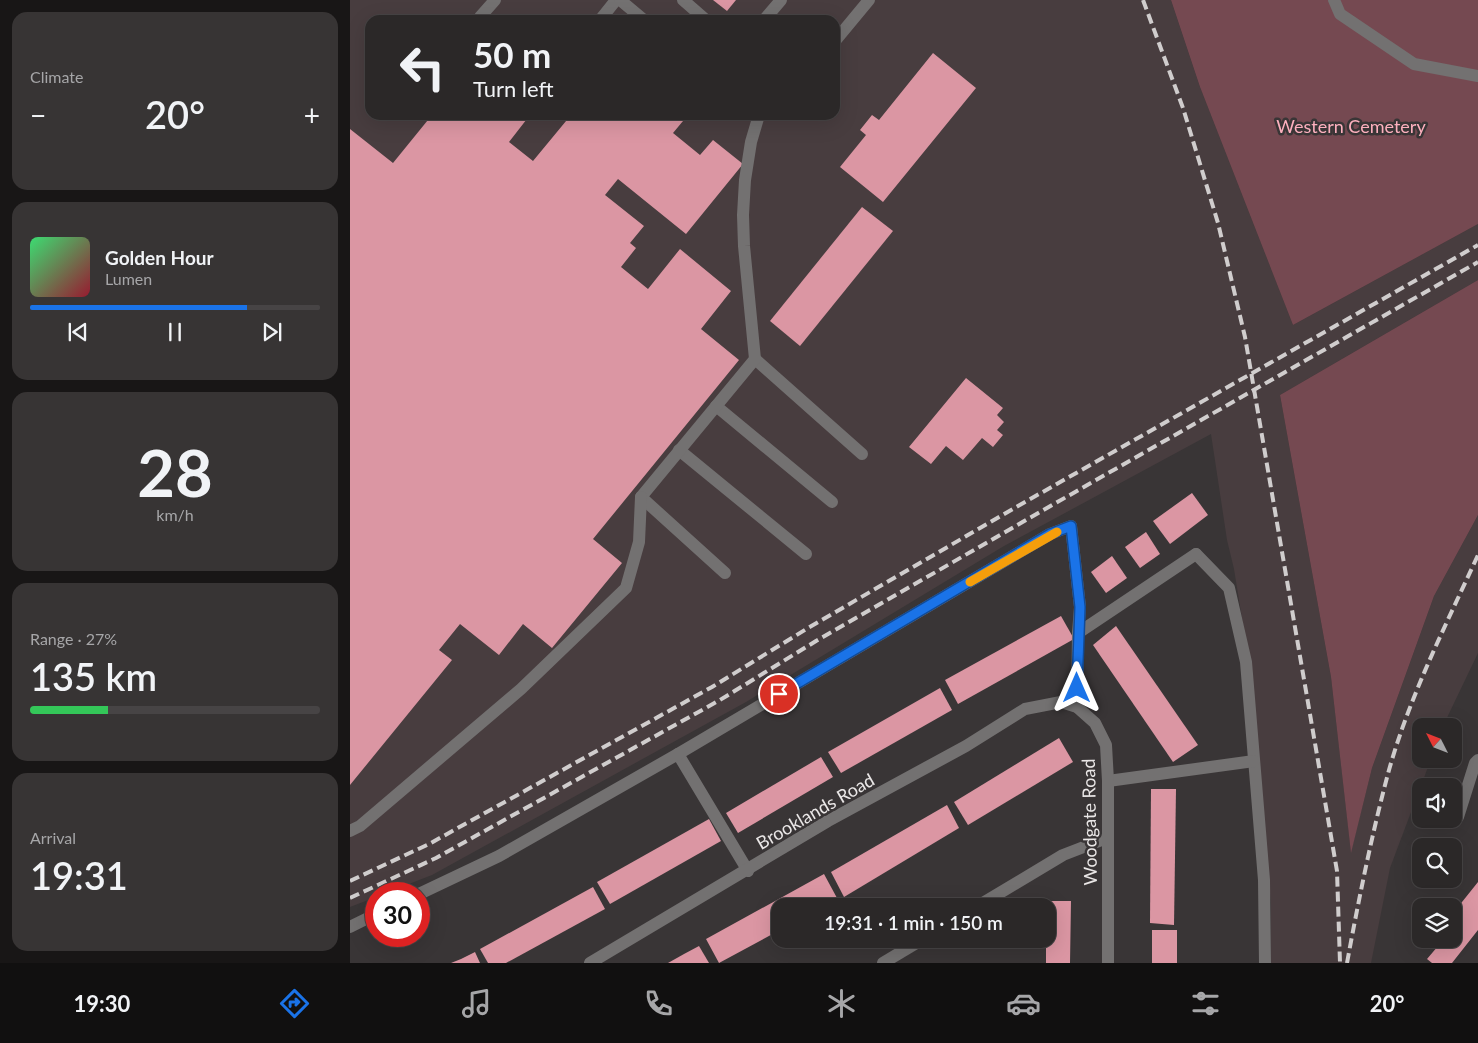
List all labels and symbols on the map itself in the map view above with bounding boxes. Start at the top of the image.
park label: Western Cemetery [1276,115,1426,137]
position arrow [1050,661,1102,713]
pin [758,673,800,715]
north arrow [1412,718,1462,768]
street label: Woodgate Road [1077,758,1101,886]
street label: Brooklands Road [752,768,878,854]
speed limit sign: 30 [365,882,430,947]

